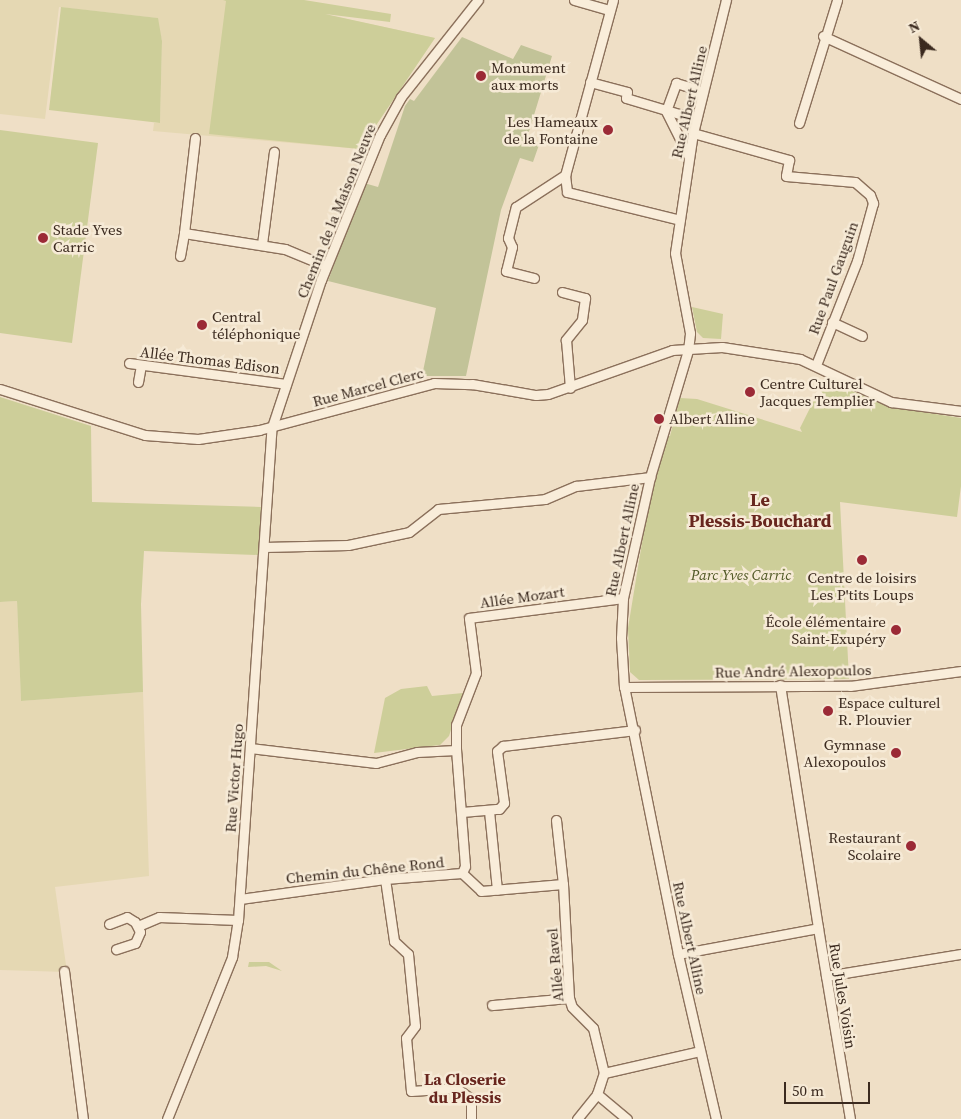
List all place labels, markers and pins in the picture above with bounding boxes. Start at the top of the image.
place label: Monument aux morts [491,58,565,93]
marker: Monument aux morts [475,70,487,82]
place label: Les Hameaux de la Fontaine [504,112,598,147]
marker: Les Hameaux de la Fontaine [602,124,614,136]
place label: Stade Yves Carric [53,220,123,255]
marker: Stade Yves Carric [37,232,49,244]
place label: Central téléphonique [212,307,300,342]
marker: Central téléphonique [196,319,208,331]
place label: Centre Culturel Jacques Templier [760,374,875,409]
marker: Centre Culturel Jacques Templier [744,386,756,398]
place label: Albert Alline [669,410,755,428]
marker: Albert Alline [653,413,665,425]
marker: Centre de loisirs Les P'tits Loups [856,554,868,566]
place label: Centre de loisirs Les P'tits Loups [808,568,916,603]
place label: École élémentaire Saint-Exupéry [765,612,886,647]
marker: École élémentaire Saint-Exupéry [890,624,902,636]
place label: Espace culturel R. Plouvier [838,693,941,728]
marker: Espace culturel R. Plouvier [822,705,834,717]
place label: Gymnase Alexopoulos [803,735,886,770]
marker: Gymnase Alexopoulos [890,747,902,759]
place label: Restaurant Scolaire [828,828,901,863]
marker: Restaurant Scolaire [905,840,917,852]

